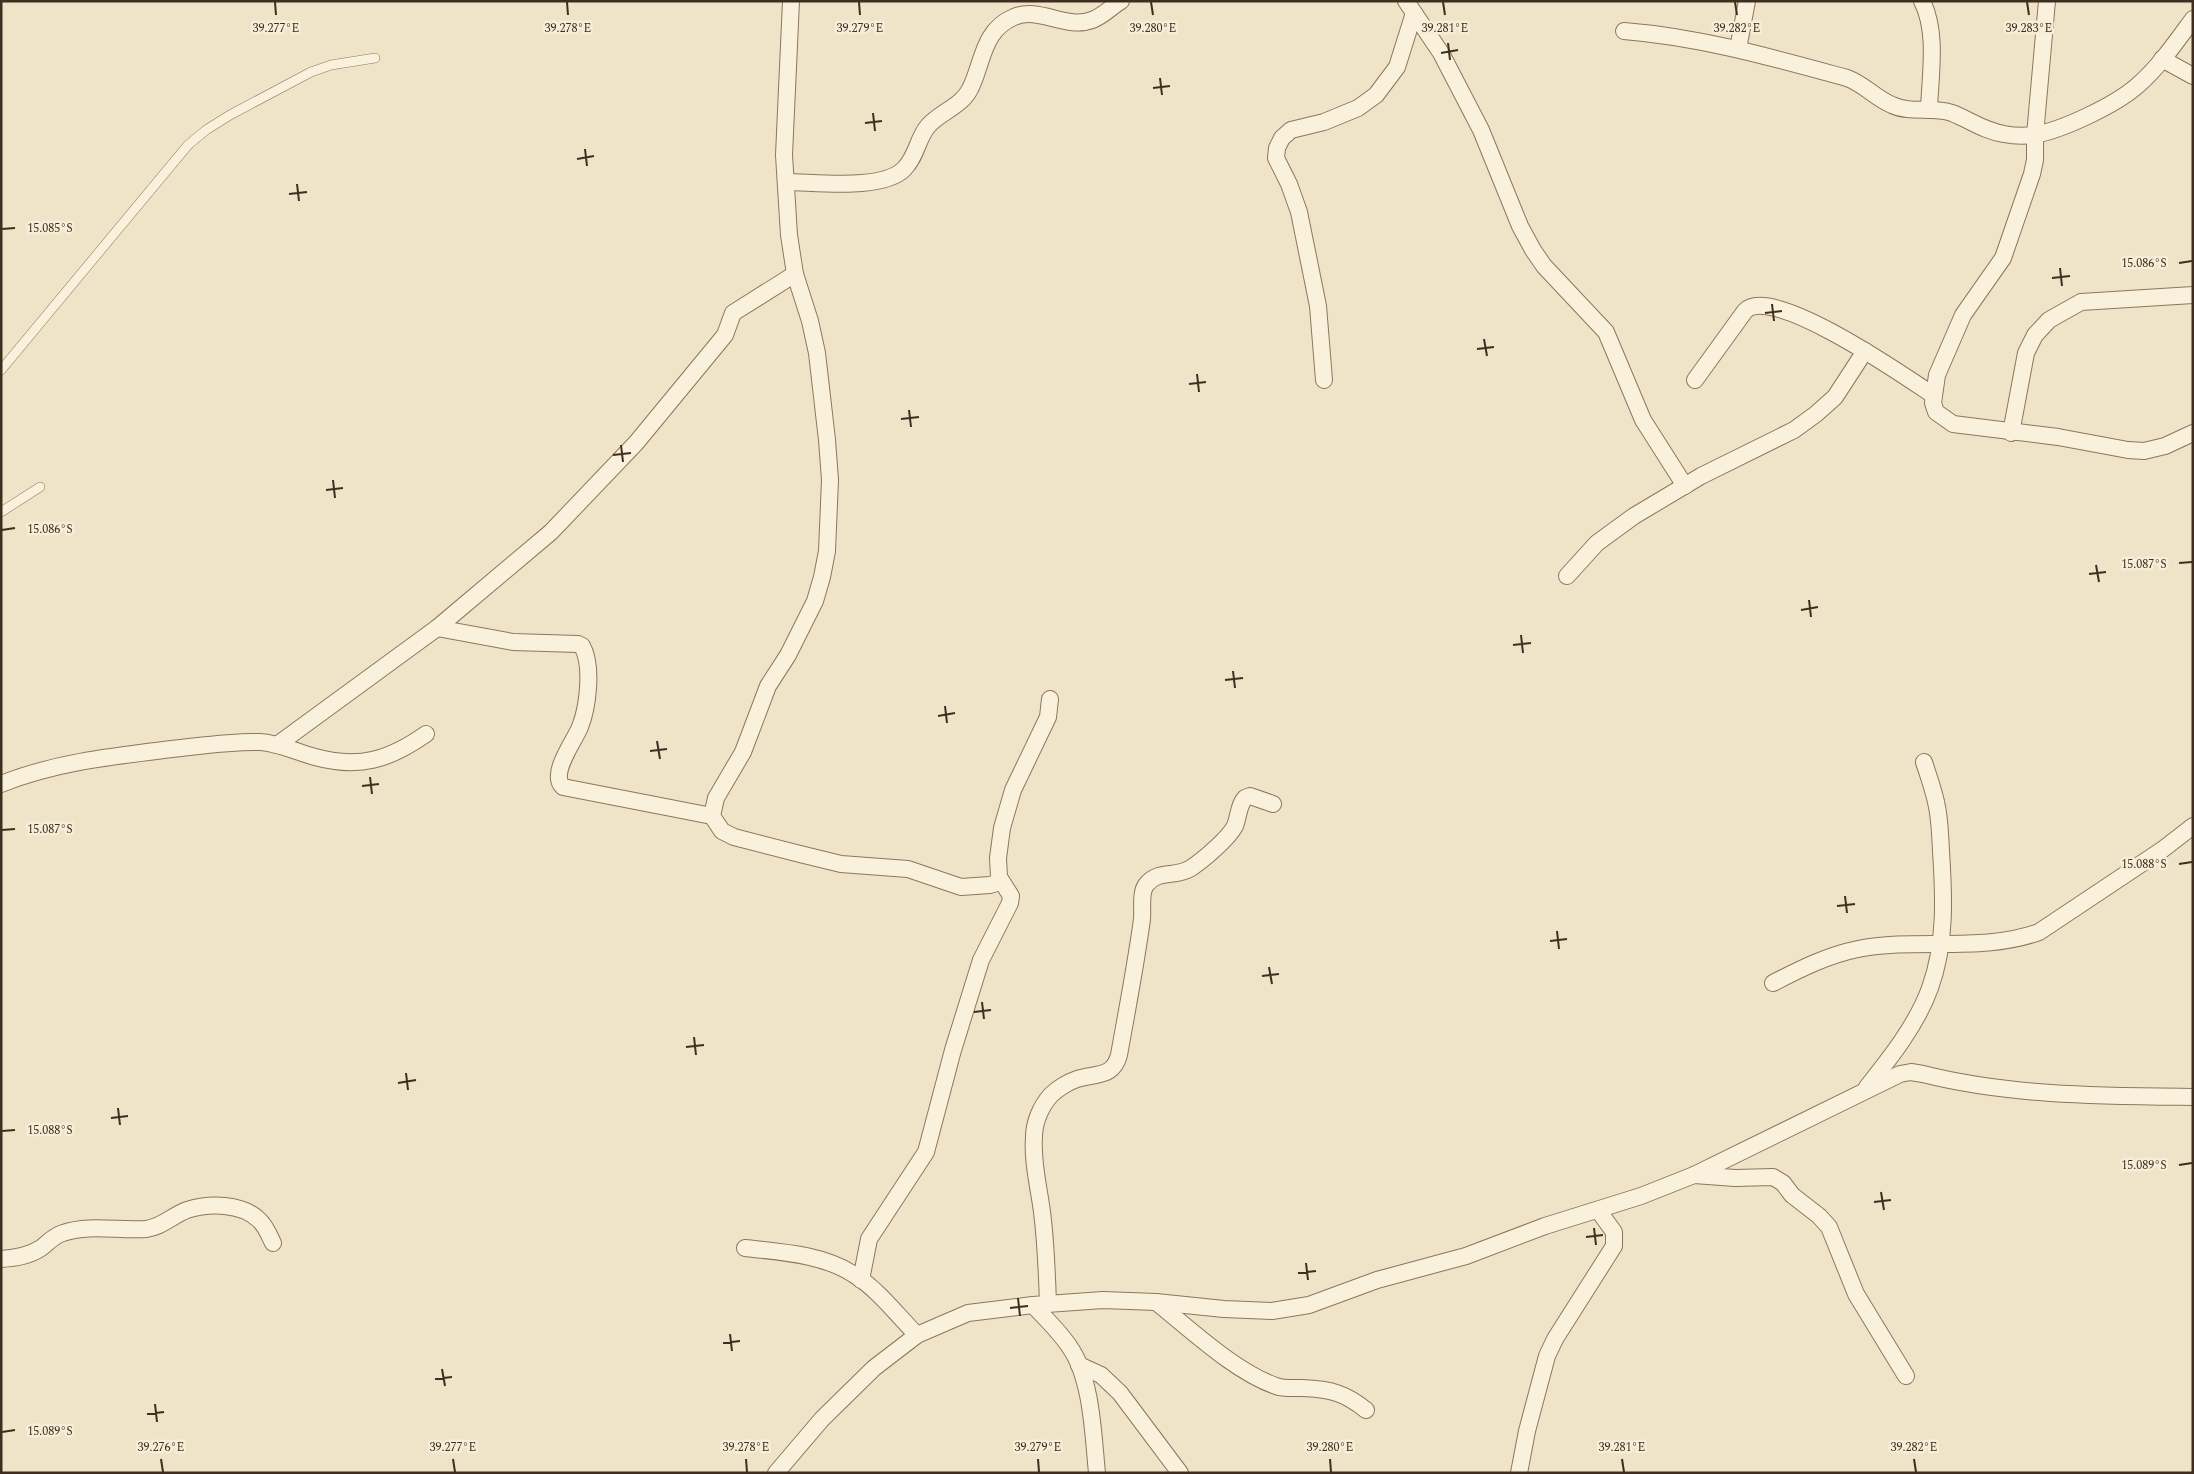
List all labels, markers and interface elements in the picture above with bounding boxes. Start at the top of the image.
text: 39.277°E [253,19,299,38]
text: 39.278°E [545,19,591,38]
text: 39.279°E [837,19,883,38]
text: 39.280°E [1130,19,1176,38]
text: 39.281°E [1422,19,1468,38]
text: 39.282°E [1714,19,1760,38]
text: 39.283°E [2006,19,2052,38]
text: 15.085°S [27,219,73,238]
text: 15.086°S [2121,254,2167,273]
text: 15.086°S [27,520,73,539]
text: 15.087°S [2121,555,2167,574]
text: 15.087°S [27,820,73,839]
text: 15.088°S [2121,855,2167,874]
text: 15.088°S [27,1121,73,1140]
text: 15.089°S [2121,1156,2167,1175]
text: 15.089°S [27,1422,73,1441]
text: 39.276°E [138,1438,184,1457]
text: 39.277°E [430,1438,476,1457]
text: 39.278°E [723,1438,769,1457]
text: 39.279°E [1015,1438,1061,1457]
text: 39.280°E [1307,1438,1353,1457]
text: 39.281°E [1599,1438,1645,1457]
text: 39.282°E [1891,1438,1937,1457]

